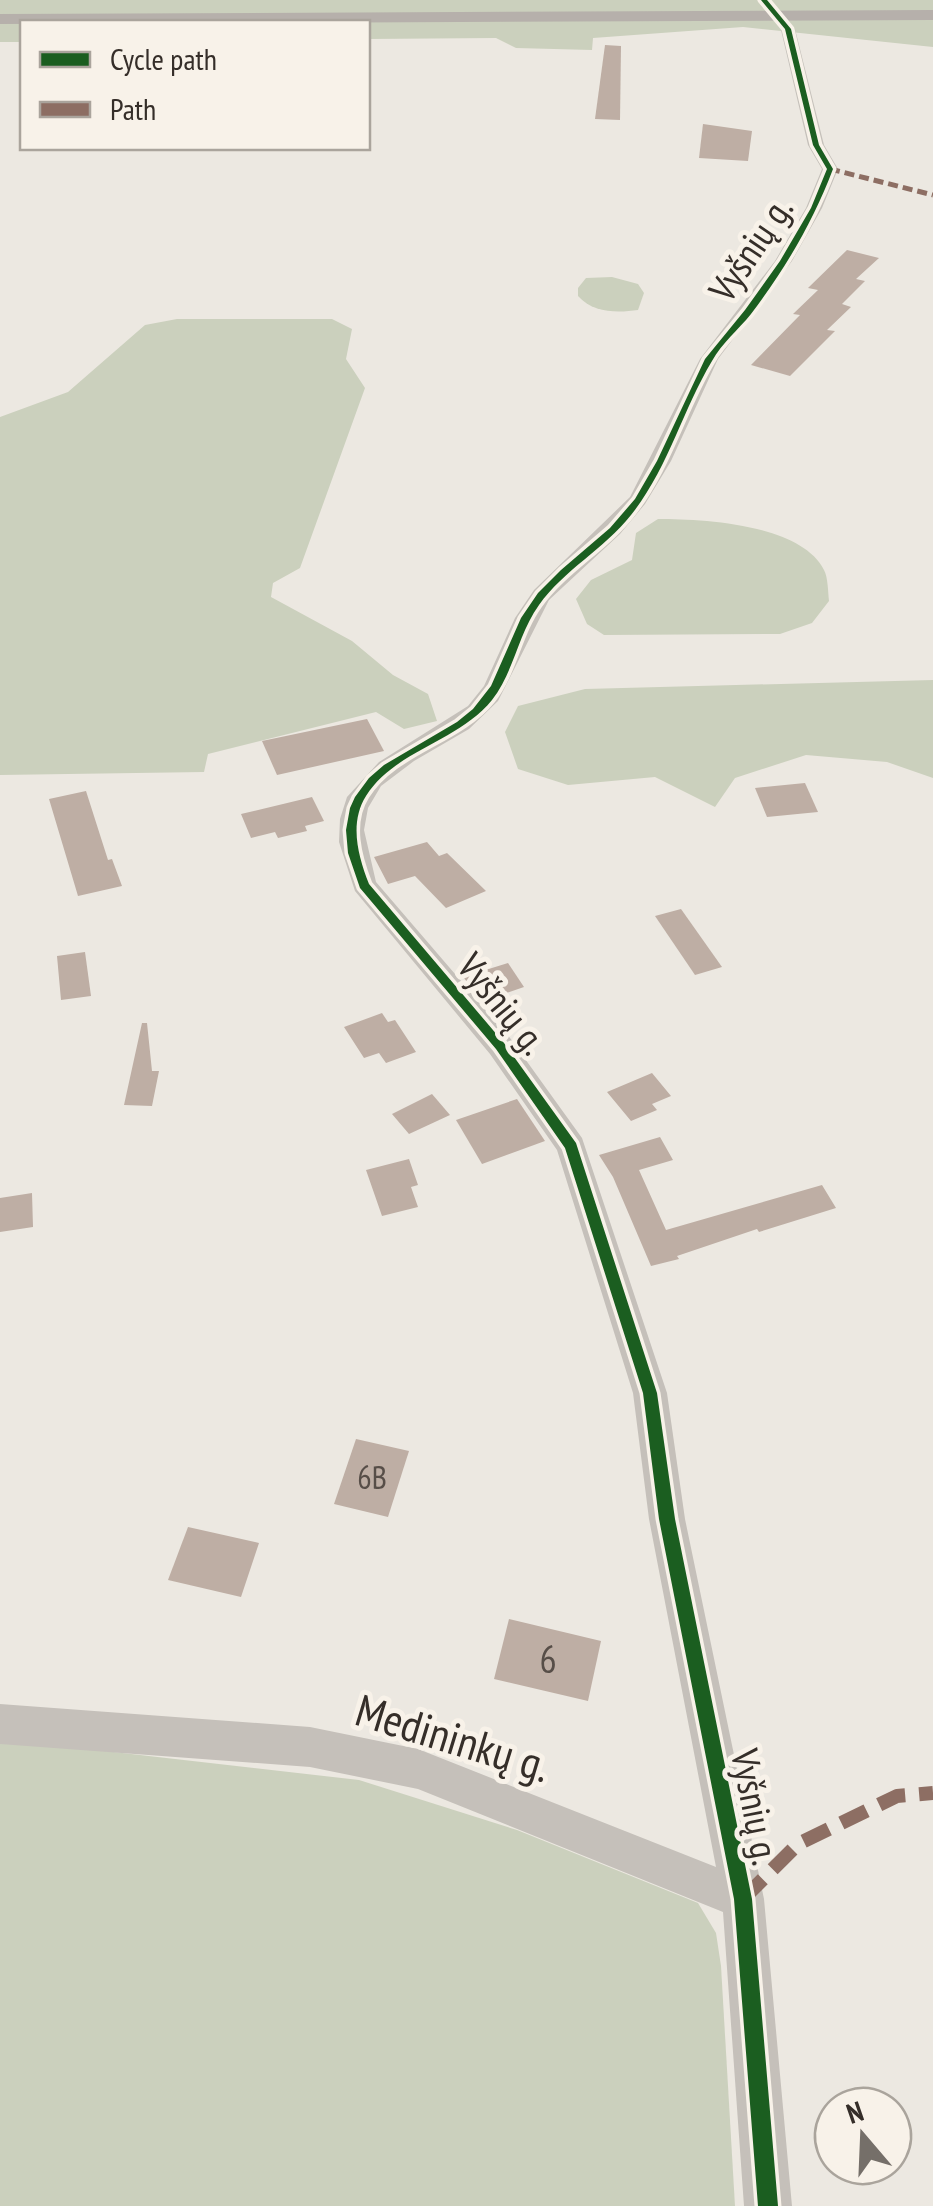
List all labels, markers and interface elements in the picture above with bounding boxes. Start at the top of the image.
legend [20,20,370,150]
text: Cycle path [110,39,217,78]
text: Path [110,89,156,128]
street label: Vyšnių g. [696,186,803,311]
street label: Vyšnių g. [447,941,559,1064]
house number: 6B [357,1456,387,1498]
house number: 6 [539,1634,557,1683]
street label: Medininkų g. [349,1680,557,1794]
street label: Vyšnių g. [721,1744,792,1869]
north arrow [813,2086,913,2186]
text: N [842,2092,868,2132]

